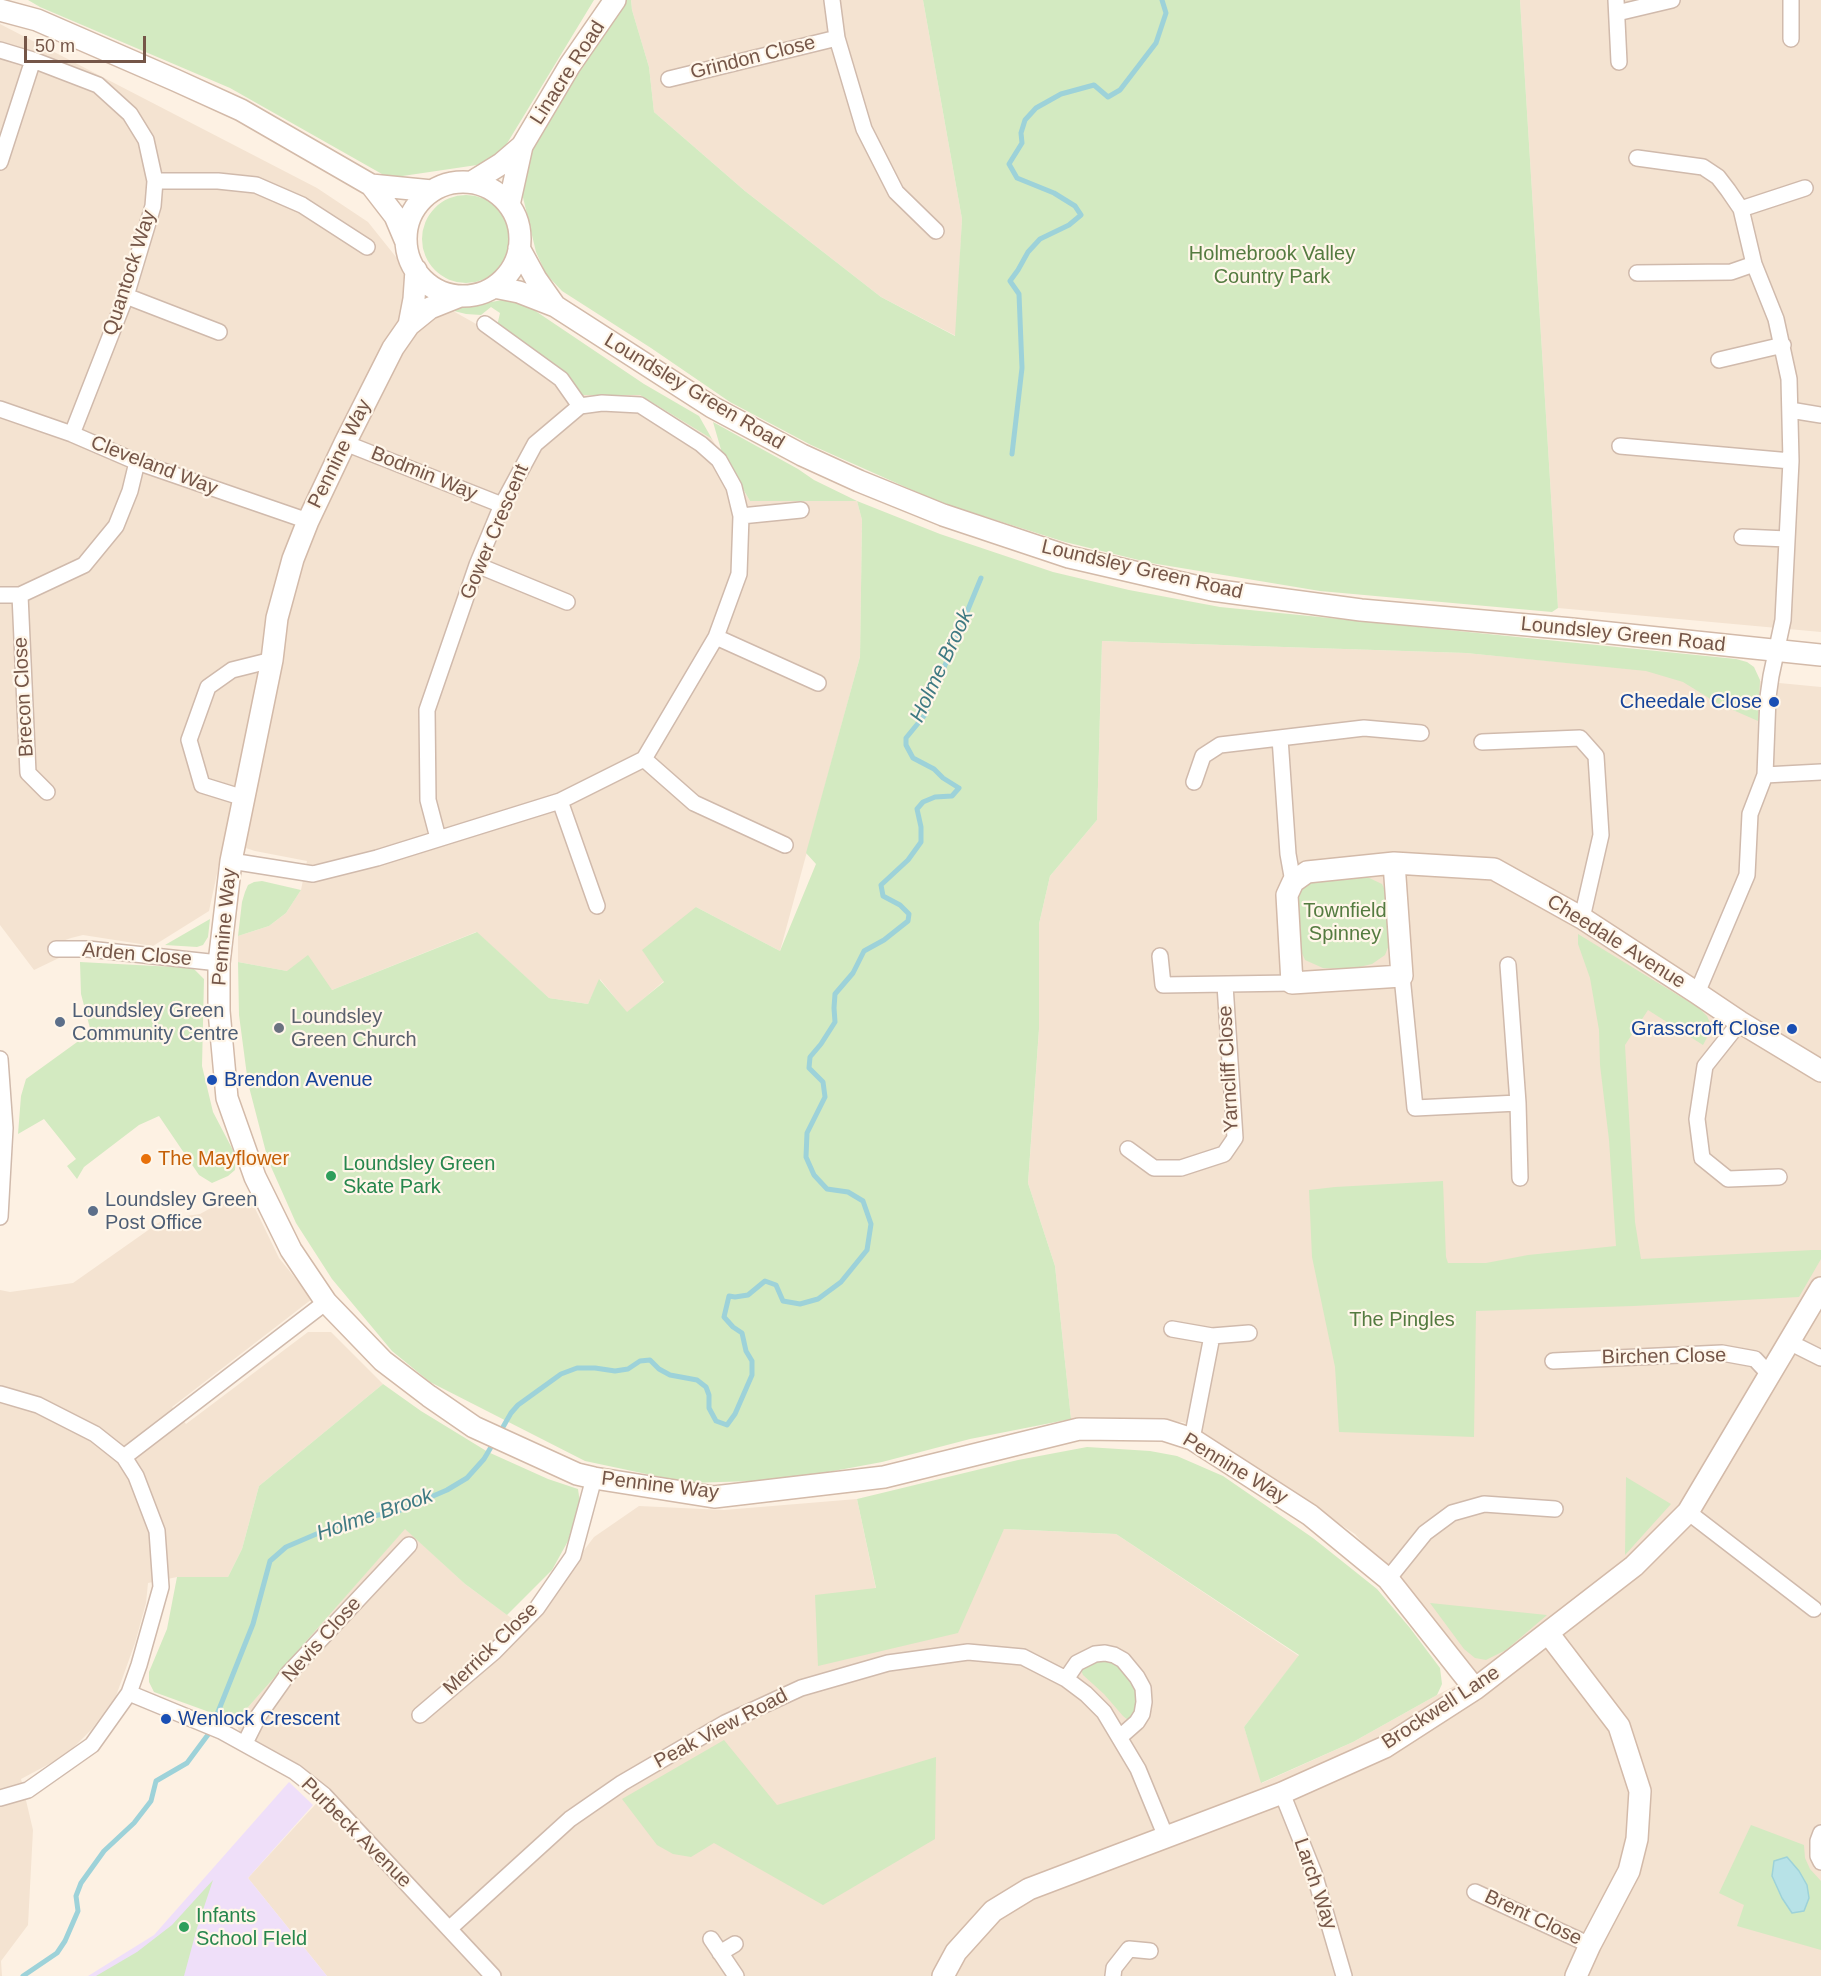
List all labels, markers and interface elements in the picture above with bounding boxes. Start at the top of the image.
street label: Linacre Road [526,17,610,129]
scale bar [27,24,148,62]
street label: Grindon Close [688,31,818,85]
text: 50 m [35,36,75,56]
street label: Quantock Way [98,207,162,339]
park label: Holmebrook Valley Country Park [1189,242,1355,289]
street label: Loundsley Green Road [600,329,788,455]
street label: Pennine Way [303,396,377,512]
street label: Cleveland Way [87,431,221,501]
street label: Bodmin Way [367,442,481,506]
street label: Gower Crescent [456,461,534,603]
street label: Loundsley Green Road [1039,535,1245,605]
water label: Holme Brook [905,606,979,726]
street label: Loundsley Green Road [1519,612,1727,658]
street label: Brecon Close [9,636,39,758]
place label: Cheedale Close [1620,690,1762,714]
marker: Cheedale Close [1767,695,1781,709]
street label: Pennine Way [208,867,242,987]
street label: Cheedale Avenue [1542,890,1690,994]
park label: Townfield Spinney [1303,899,1387,946]
street label: Arden Close [81,938,193,972]
place label: Loundsley Green Community Centre [72,999,239,1046]
place label: Loundsley Green Church [291,1005,417,1052]
street label: Yarncliff Close [1214,1005,1244,1133]
marker: Loundsley Green Community Centre [53,1015,67,1029]
place label: Grasscroft Close [1631,1017,1780,1041]
marker: Loundsley Green Church [272,1021,286,1035]
marker: Grasscroft Close [1785,1022,1799,1036]
place label: Brendon Avenue [224,1068,373,1092]
marker: Brendon Avenue [205,1073,219,1087]
place label: The Mayflower [158,1147,289,1171]
marker: The Mayflower [139,1152,153,1166]
place label: Loundsley Green Skate Park [343,1152,495,1199]
marker: Loundsley Green Skate Park [324,1169,338,1183]
place label: Loundsley Green Post Office [105,1188,257,1235]
marker: Loundsley Green Post Office [86,1204,100,1218]
park label: The Pingles [1349,1308,1455,1332]
street label: Birchen Close [1602,1344,1726,1370]
street label: Pennine Way [1178,1428,1292,1510]
street label: Pennine Way [600,1467,720,1505]
water label: Holme Brook [314,1483,436,1547]
street label: Nevis Close [277,1592,367,1688]
street label: Merrick Close [439,1598,543,1700]
street label: Brockwell Lane [1378,1661,1504,1755]
street label: Peak View Road [650,1684,792,1774]
place label: Wenlock Crescent [178,1707,340,1731]
marker: Wenlock Crescent [159,1712,173,1726]
street label: Purbeck Avenue [296,1773,416,1893]
street label: Larch Way [1288,1835,1342,1933]
street label: Brent Close [1481,1885,1585,1951]
place label: Infants School FIeld [196,1904,307,1951]
marker: Infants School FIeld [177,1920,191,1934]

